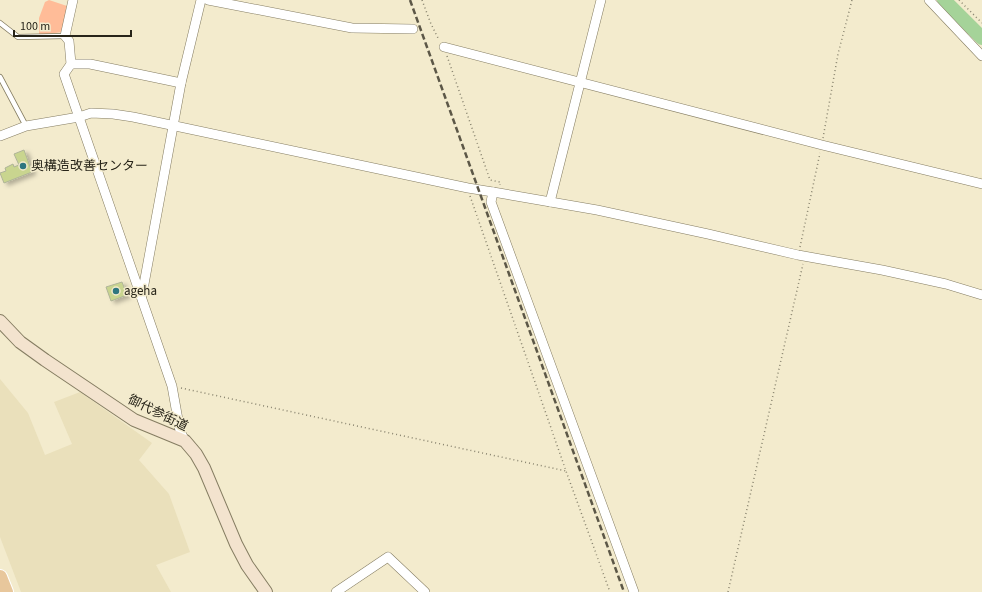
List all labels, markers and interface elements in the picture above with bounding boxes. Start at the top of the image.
scale bar [14,12,131,38]
text: 100 m [20,18,50,35]
place label: 奥構造改善センター [31,157,148,175]
marker: 奥構造改善センター [18,161,28,171]
place label: ageha [124,282,157,300]
marker: ageha [111,286,121,296]
street label: 御代参街道 [125,391,191,435]

